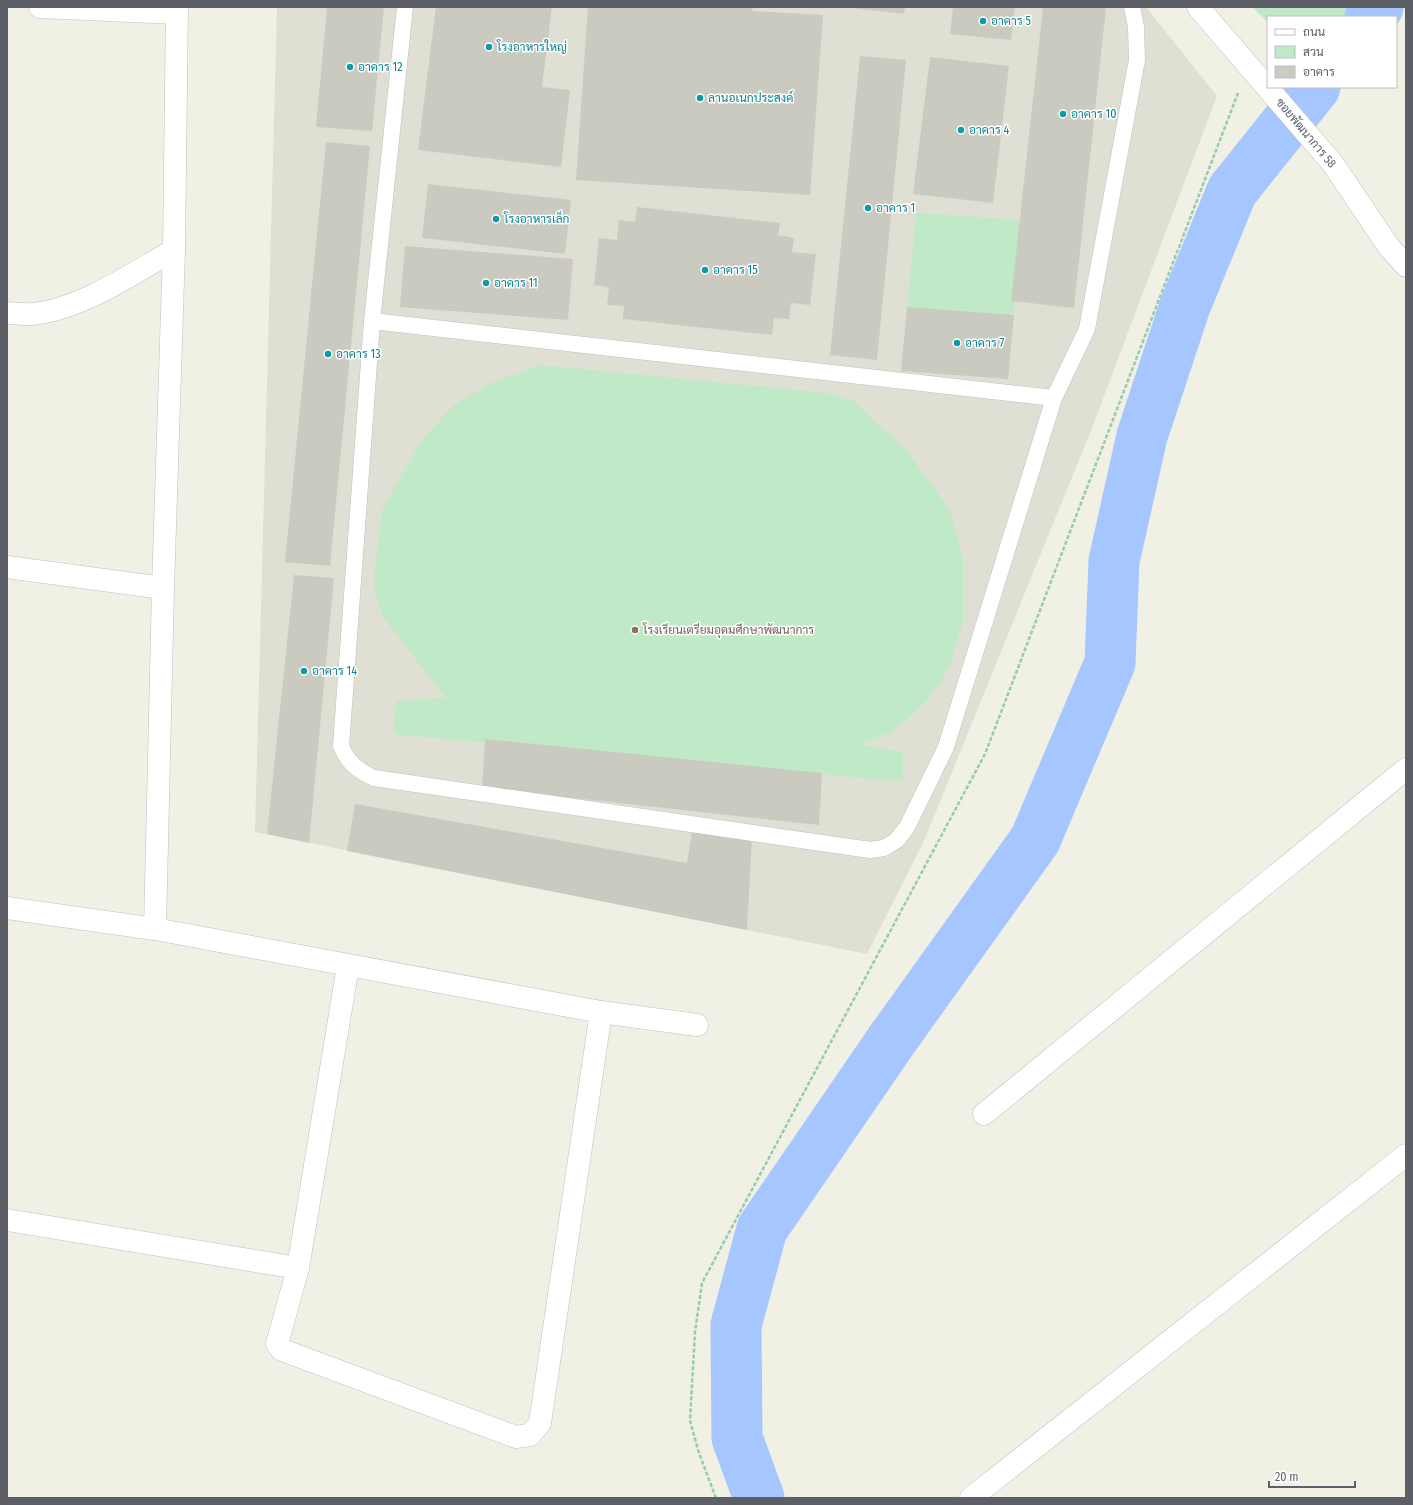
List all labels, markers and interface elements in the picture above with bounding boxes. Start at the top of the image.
place label: อาคาร 5 [991,14,1032,28]
marker: อาคาร 5 [978,16,988,26]
legend [1267,16,1397,88]
text: ถนน [1303,25,1326,39]
place label: โรงอาหารใหญ่ [496,39,567,54]
marker: โรงอาหารใหญ่ [484,42,494,52]
text: สวน [1303,45,1324,59]
place label: อาคาร 12 [358,60,403,74]
marker: อาคาร 12 [345,62,355,72]
text: อาคาร [1303,65,1335,79]
place label: ลานอเนกประสงค์ [708,90,793,105]
marker: ลานอเนกประสงค์ [695,93,705,103]
street label: ซอยพัฒนาการ 58 [1273,95,1339,171]
place label: อาคาร 10 [1071,107,1116,121]
marker: อาคาร 10 [1058,109,1068,119]
place label: อาคาร 4 [969,123,1010,137]
marker: อาคาร 4 [956,125,966,135]
place label: อาคาร 1 [876,201,915,215]
marker: อาคาร 1 [863,203,873,213]
place label: โรงอาหารเล็ก [503,210,570,226]
marker: โรงอาหารเล็ก [491,214,501,224]
place label: อาคาร 15 [713,263,758,277]
marker: อาคาร 15 [700,265,710,275]
place label: อาคาร 11 [494,276,538,290]
marker: อาคาร 11 [481,278,491,288]
place label: อาคาร 7 [965,336,1005,350]
marker: อาคาร 7 [952,338,962,348]
place label: อาคาร 13 [336,347,381,361]
marker: อาคาร 13 [323,349,333,359]
place label: โรงเรียนเตรียมอุดมศึกษาพัฒนาการ [642,622,814,639]
marker: โรงเรียนเตรียมอุดมศึกษาพัฒนาการ [630,625,640,635]
place label: อาคาร 14 [312,664,357,678]
marker: อาคาร 14 [299,666,309,676]
scale bar [1269,1463,1355,1489]
text: 20 m [1275,1470,1299,1484]

